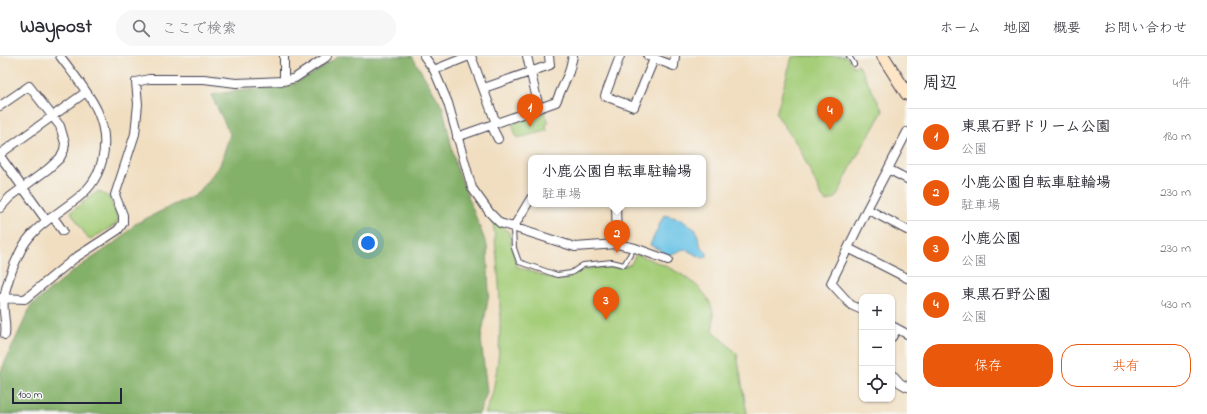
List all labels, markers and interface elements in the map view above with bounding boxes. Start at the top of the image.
search box [116,10,396,46]
text: Waypost [20,14,92,41]
icon: search [130,17,152,39]
text: ここで検索 [162,18,237,40]
text: ホーム [940,18,981,39]
text: 地図 [1003,18,1031,39]
text: 概要 [1053,18,1081,39]
text: お問い合わせ [1103,18,1187,39]
text: 周辺 [923,71,957,96]
text: 4件 [1173,74,1191,93]
pin: 1 [517,94,543,127]
pin: 4 [817,97,843,130]
text: 東黒石野ドリーム公園 [961,116,1110,138]
text: 1 [934,127,938,146]
text: 180 m [1163,127,1191,146]
text: 公園 [961,140,987,159]
popup [528,155,706,207]
text: 小鹿公園自転車駐輪場 [542,161,692,183]
text: 小鹿公園自転車駐輪場 [961,172,1111,194]
text: 2 [933,183,939,202]
text: 230 m [1160,183,1191,202]
text: 駐車場 [542,185,581,204]
text: 駐車場 [961,196,1000,215]
pin: 2 [604,220,630,253]
text: 小鹿公園 [961,228,1021,250]
your location [358,233,378,253]
text: 3 [933,239,939,258]
text: 230 m [1160,239,1191,258]
text: 公園 [961,252,987,271]
text: 東黒石野公園 [961,284,1051,306]
pin: 3 [593,287,619,320]
map controls [859,294,895,402]
button: + [859,294,895,330]
text: 4 [933,295,939,314]
text: 430 m [1161,295,1191,314]
text: 公園 [961,308,987,327]
button: − [859,330,895,366]
button: 保存 [923,344,1053,387]
button: 共有 [1061,344,1191,387]
button: locate [859,366,895,402]
scale bar [12,386,122,405]
text: 100 m [18,387,42,403]

